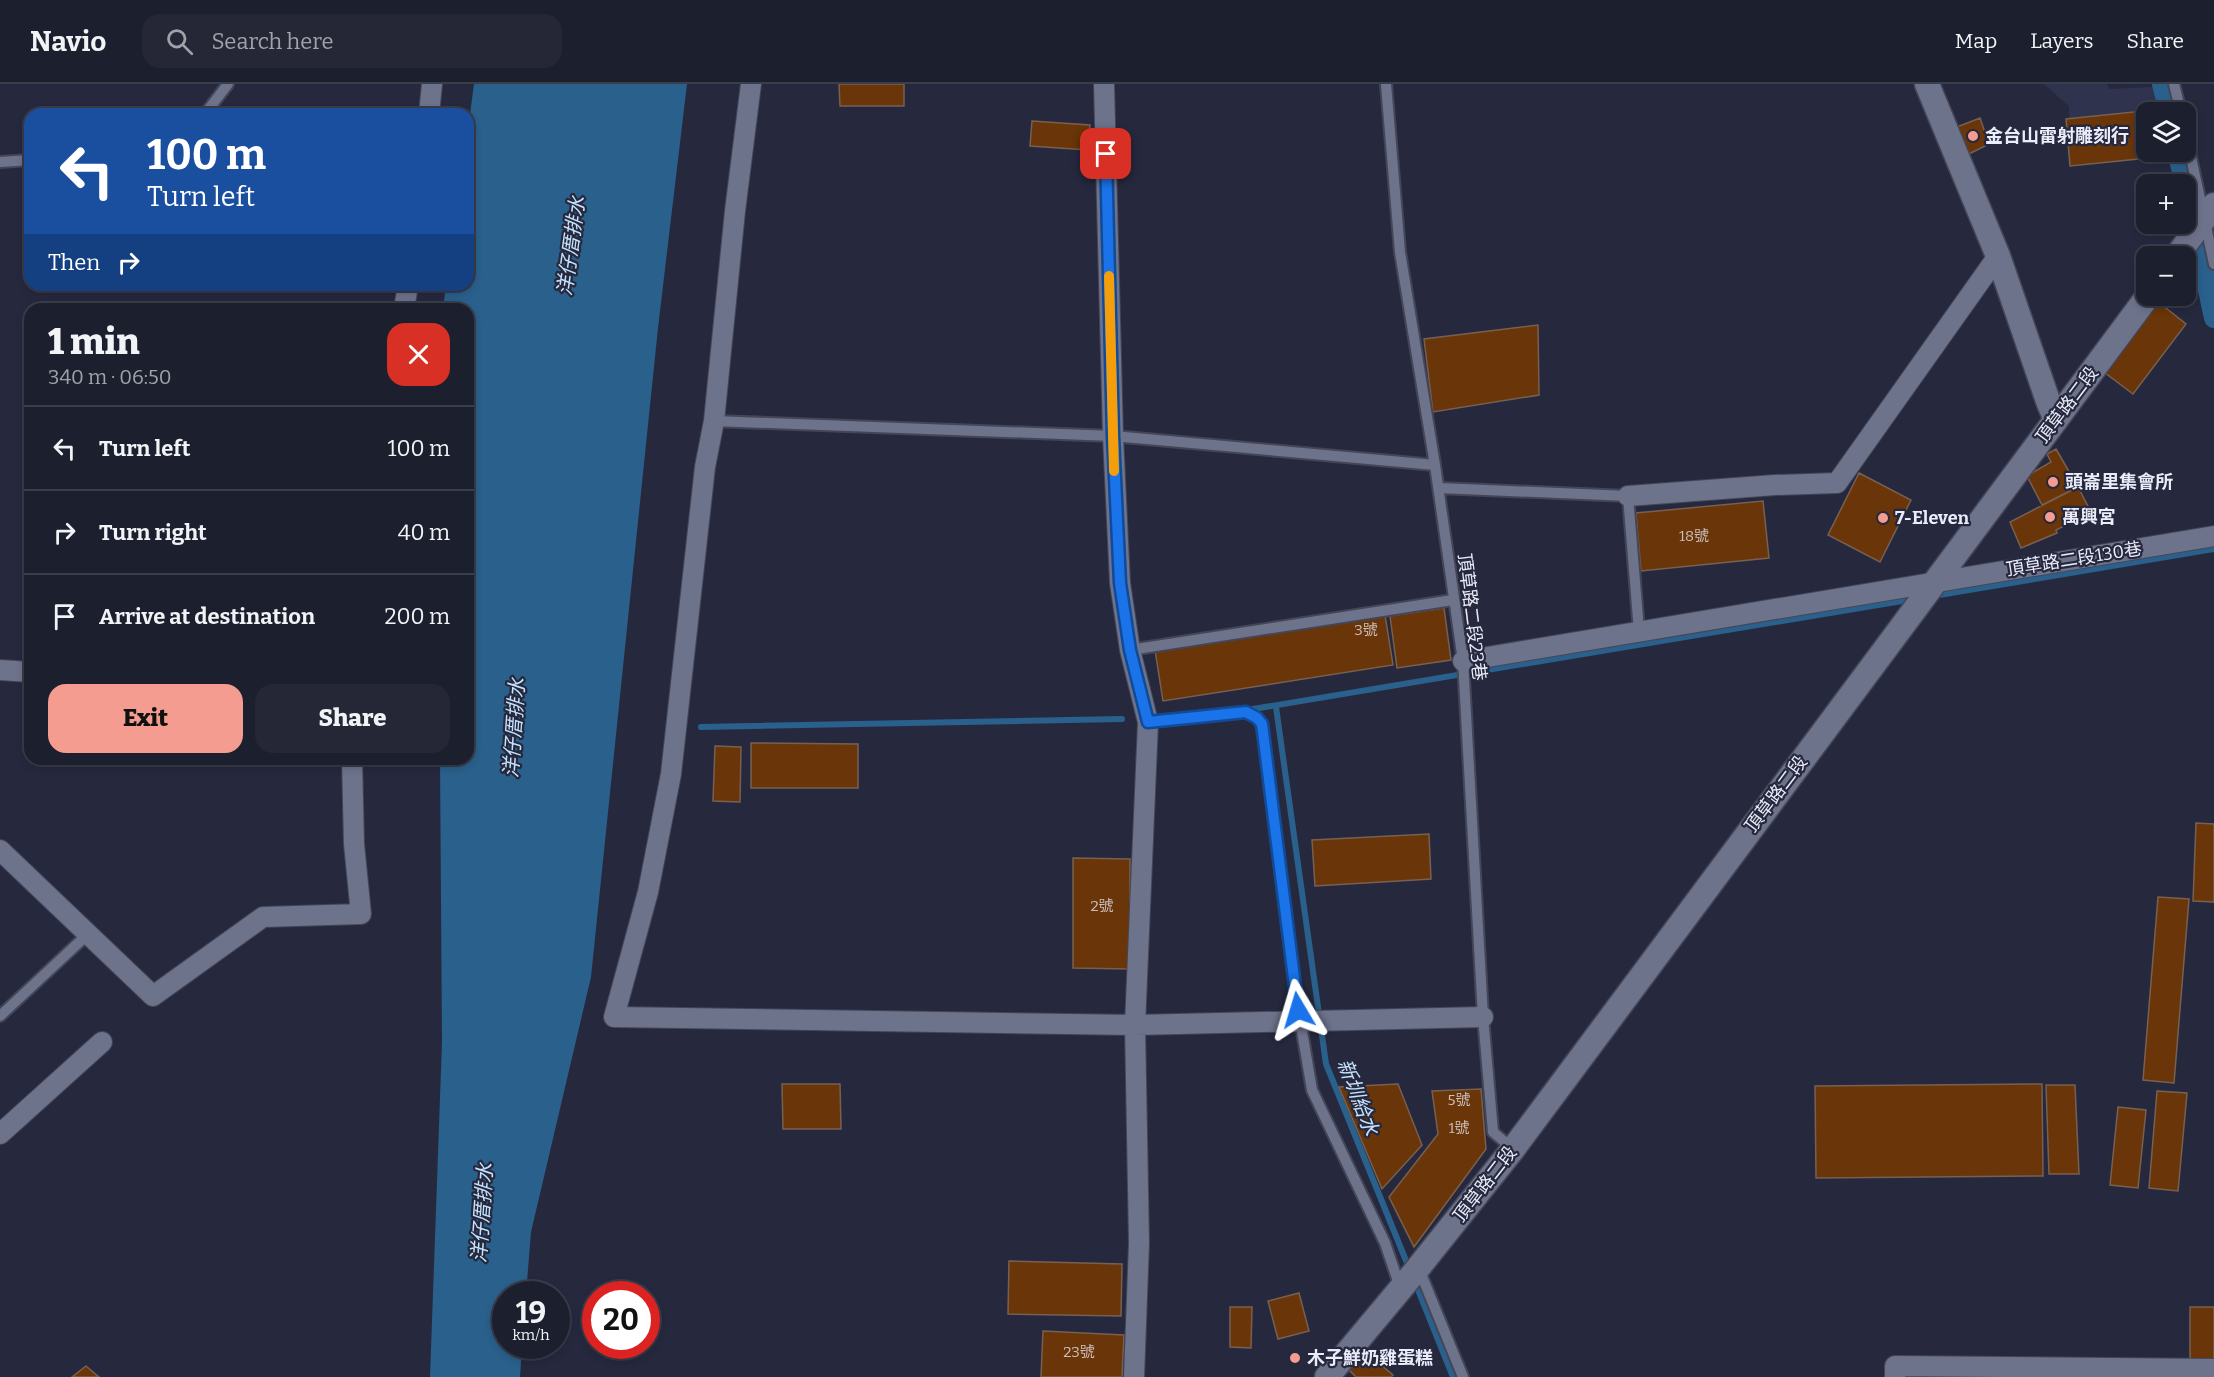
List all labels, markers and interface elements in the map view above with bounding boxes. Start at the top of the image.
search box [142,14,562,68]
text: Navio [30,25,106,58]
icon: search [163,25,196,58]
text: Search here [211,28,334,55]
text: Map [1955,28,1997,54]
text: Layers [2030,28,2094,54]
text: Share [2127,28,2184,54]
map controls [2136,102,2196,306]
button: layers [2136,102,2196,162]
place label: 金台山雷射雕刻行 [1985,125,2129,147]
pin [1080,128,1131,179]
marker: 金台山雷射雕刻行 [1966,129,1980,143]
text: 100 m [147,130,266,180]
icon: left [48,132,126,210]
icon: arrive [1089,137,1122,170]
button: + [2136,174,2196,234]
text: Turn left [147,181,255,213]
water label: 洋仔厝排水 [552,194,590,297]
icon: right [112,246,145,279]
button: − [2136,246,2196,306]
text: Then [48,249,100,276]
text: 1 min [48,320,140,364]
button: close [387,323,450,386]
street label: 頂草路二段 [2031,362,2103,448]
text: 340 m · 06:50 [48,365,171,389]
icon: left [48,432,81,465]
text: Turn left [99,435,191,462]
text: 100 m [387,435,450,462]
place label: 頭崙里集會所 [2065,471,2173,493]
marker: 頭崙里集會所 [2046,475,2060,489]
place label: 萬興宮 [2062,506,2116,528]
place label: 7-Eleven [1895,507,1970,529]
marker: 萬興宮 [2043,510,2057,524]
marker: 7-Eleven [1876,511,1890,525]
icon: right [48,516,81,549]
text: Turn right [99,519,207,546]
text: 40 m [398,519,450,546]
house number: 18號 [1679,527,1709,545]
street label: 頂草路二段130巷 [2005,537,2143,581]
street label: 頂草路二段23巷 [1453,552,1491,682]
icon: arrive [48,600,81,633]
text: Arrive at destination [99,603,315,630]
text: 200 m [384,603,450,630]
house number: 3號 [1354,621,1378,639]
water label: 洋仔厝排水 [499,676,530,779]
button: Exit [48,684,243,753]
button: Share [255,684,450,753]
street label: 頂草路二段 [1740,751,1812,837]
house number: 2號 [1090,897,1114,915]
position arrow [1266,978,1330,1042]
water label: 新圳給水 [1332,1055,1384,1140]
house number: 5號 [1447,1091,1471,1109]
house number: 1號 [1448,1119,1470,1137]
street label: 頂草路二段 [1449,1142,1521,1226]
water label: 洋仔厝排水 [467,1161,498,1264]
speed limit sign: 20 [582,1281,660,1359]
text: 19 [516,1295,546,1331]
text: km/h [512,1326,550,1344]
house number: 23號 [1063,1343,1095,1361]
place label: 木子鮮奶雞蛋糕 [1307,1347,1433,1369]
marker: 木子鮮奶雞蛋糕 [1288,1351,1302,1365]

